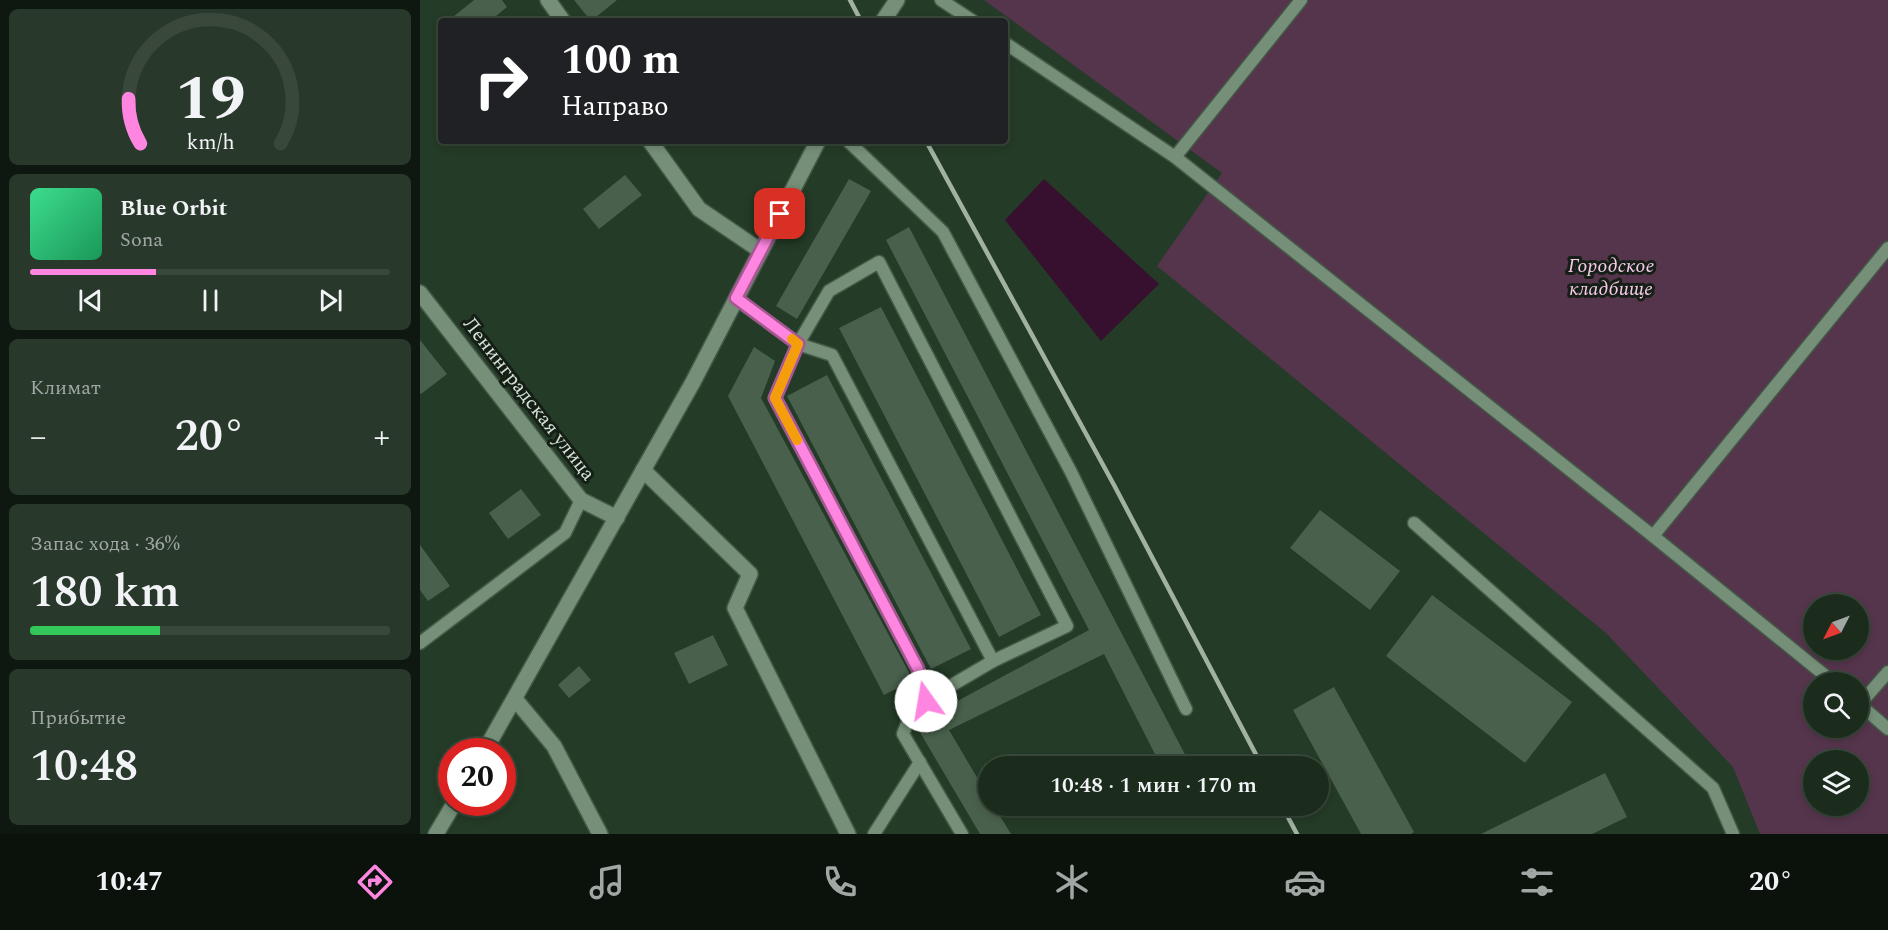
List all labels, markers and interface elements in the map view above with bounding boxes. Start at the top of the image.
text: 100 m [561,29,680,92]
icon: right [462,42,540,120]
text: 19 [175,52,245,147]
text: Направо [561,86,669,128]
text: km/h [186,126,234,159]
pin [754,188,805,239]
text: Blue Orbit [120,192,227,225]
icon: arrive [763,197,796,230]
text: Sona [120,225,163,255]
park label: Городское кладбище [1568,251,1655,304]
icon: previous [74,284,107,317]
icon: pause [194,284,227,317]
icon: next [314,284,347,317]
street label: Ленинградская улица [455,311,603,487]
text: Климат [30,373,101,403]
text: 20° [175,402,245,471]
text: − [30,412,47,462]
text: + [374,412,390,462]
text: Запас хода · 36% [30,529,180,559]
text: 180 km [30,558,180,627]
north arrow [1803,594,1869,660]
map controls [1803,594,1869,816]
position arrow [894,669,958,733]
button: search [1803,672,1869,738]
text: Прибытие [30,703,126,733]
text: 10:48 [30,732,138,801]
speed limit sign: 20 [438,738,516,816]
button: layers [1803,750,1869,816]
text: 10:48 · 1 мин · 170 m [1050,769,1257,802]
text: 10:47 [95,861,163,903]
icon: directions [354,861,396,903]
icon: music [586,861,628,903]
icon: phone [819,861,861,903]
icon: climate [1051,861,1093,903]
icon: car [1284,861,1326,903]
icon: filters [1516,861,1558,903]
text: 20° [1749,861,1793,903]

